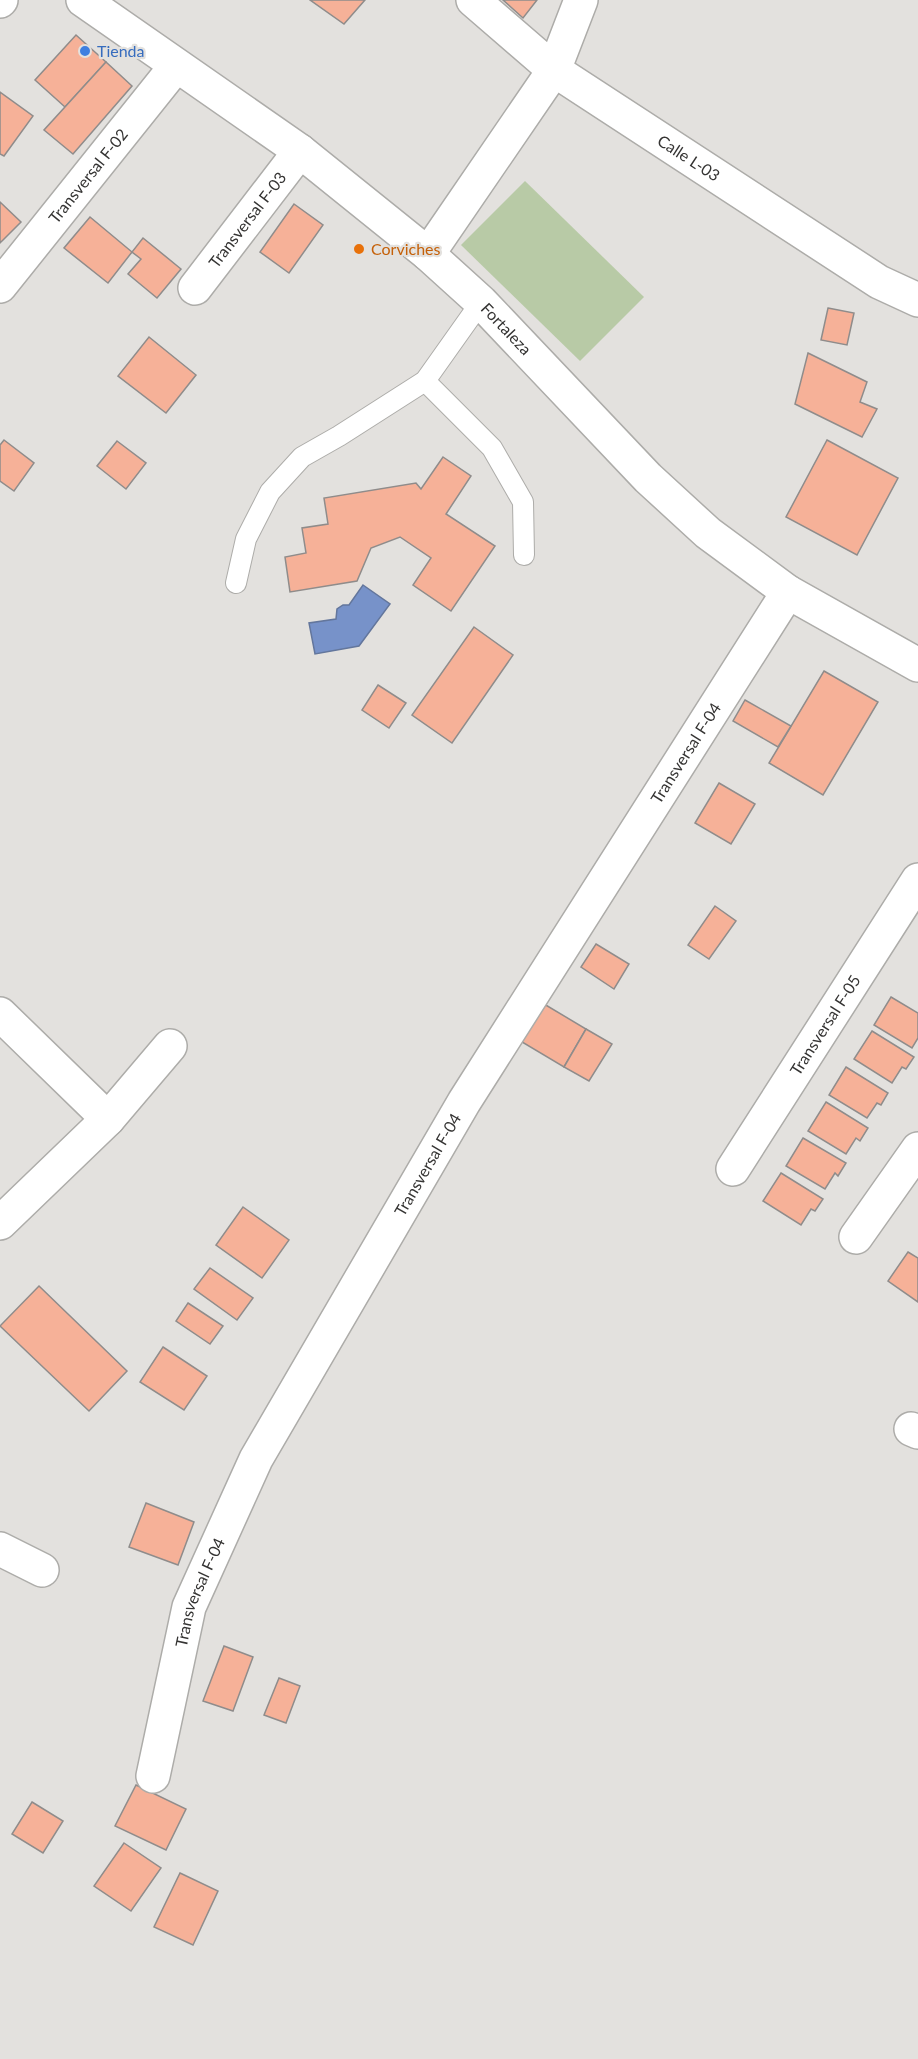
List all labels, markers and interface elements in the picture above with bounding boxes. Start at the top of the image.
place label: Tienda [97,41,145,60]
marker: Tienda [78,44,92,58]
street label: Transversal F-02 [44,125,131,227]
street label: Calle L-03 [654,130,724,185]
street label: Transversal F-03 [204,168,290,271]
place label: Corviches [371,239,441,258]
marker: Corviches [352,242,366,256]
street label: Fortaleza [478,298,536,358]
street label: Transversal F-04 [646,699,724,806]
street label: Transversal F-05 [786,971,864,1078]
street label: Transversal F-04 [390,1110,464,1219]
street label: Transversal F-04 [171,1535,228,1649]

